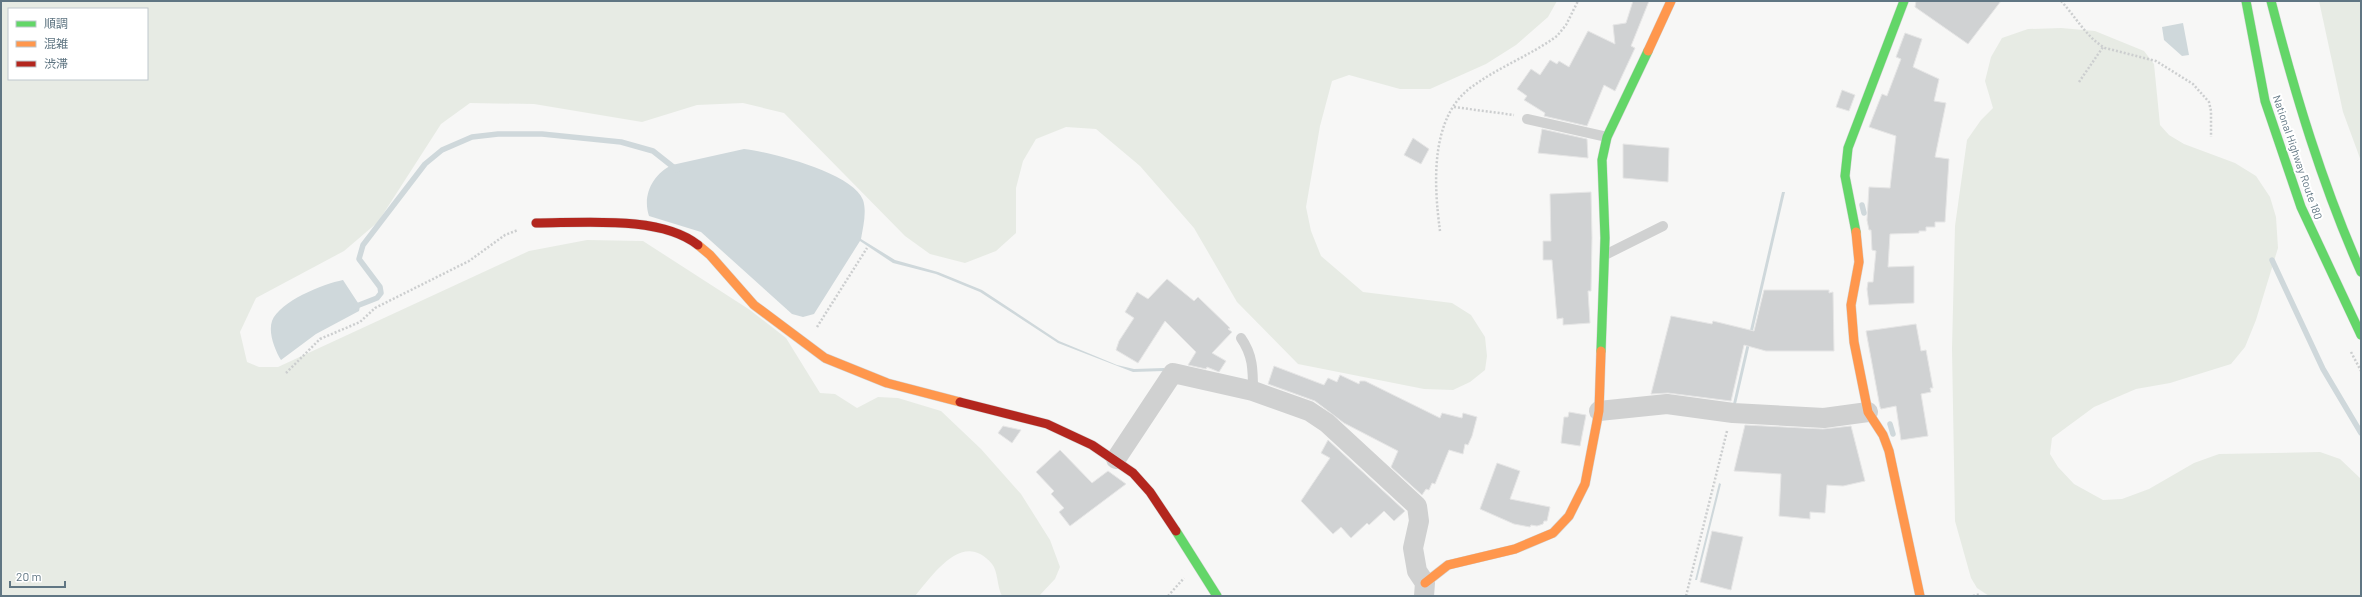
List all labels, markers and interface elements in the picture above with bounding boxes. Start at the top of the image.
legend [8,8,148,80]
text: 順調 [44,16,68,30]
text: 混雑 [44,36,68,50]
text: 渋滞 [44,56,68,70]
street label: National Highway Route 180 [2271,93,2325,221]
scale bar [10,563,65,589]
text: 20 m [16,569,42,583]

